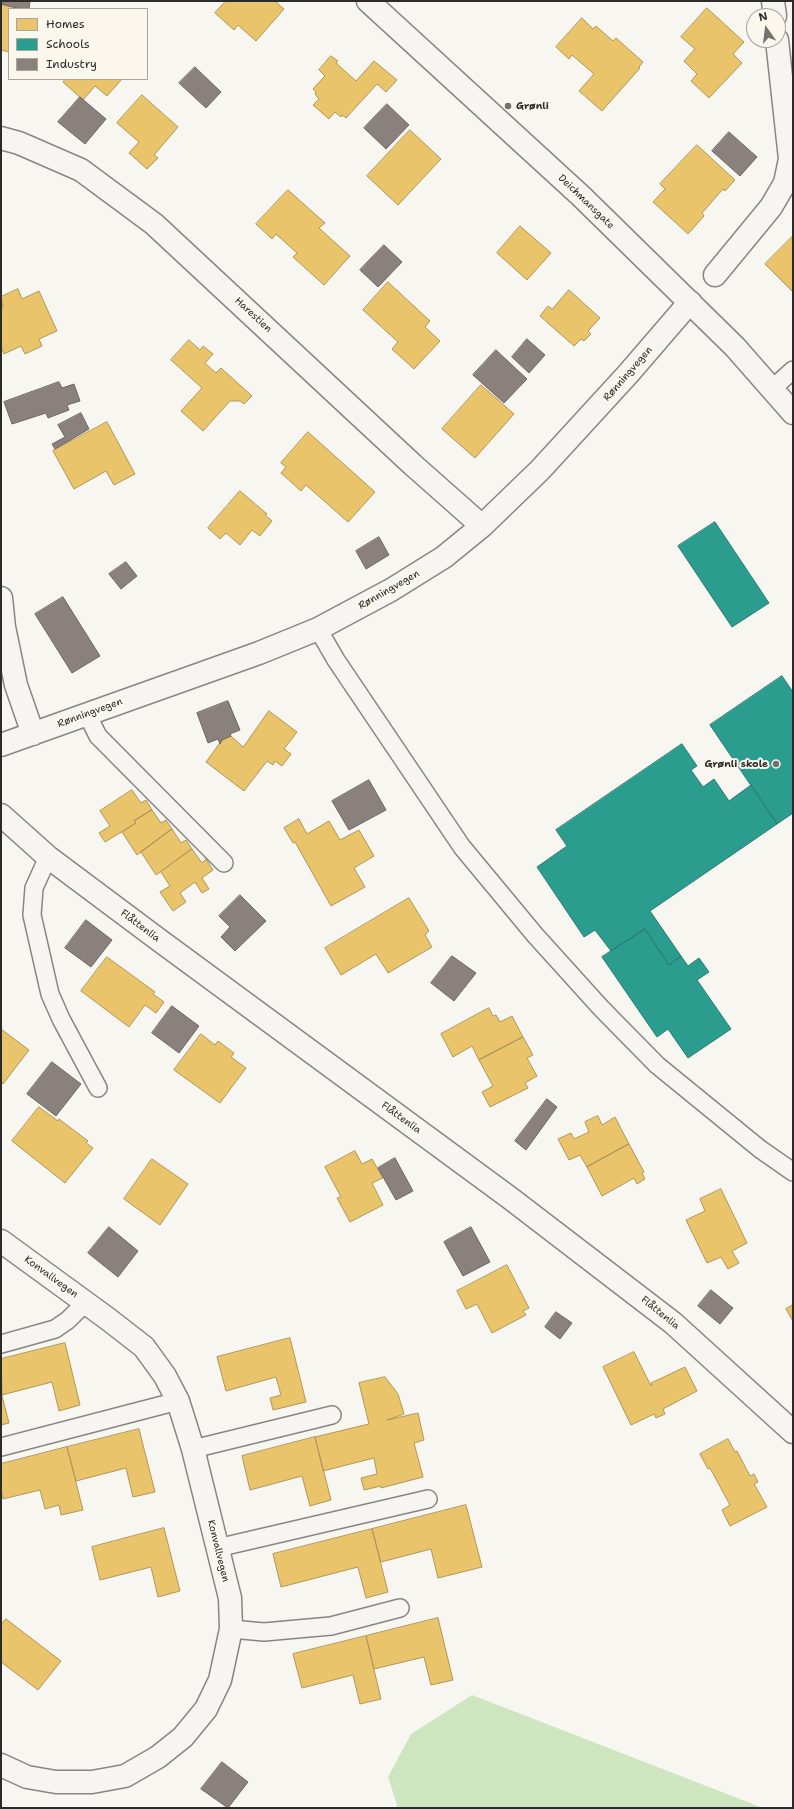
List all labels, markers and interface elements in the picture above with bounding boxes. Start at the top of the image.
legend [8,8,148,80]
north arrow [746,8,786,48]
text: N [757,9,769,25]
text: Homes [46,16,85,32]
text: Schools [46,36,90,52]
text: Industry [46,56,97,72]
place label: Grønli [516,100,549,112]
marker: Grønli [503,101,513,111]
street label: Deichmansgate [555,172,617,232]
street label: Harestien [232,295,274,335]
street label: Rønningvegen [601,344,655,404]
street label: Rønningvegen [356,568,422,612]
street label: Rønningvegen [56,696,124,730]
place label: Grønli skole [705,758,768,770]
marker: Grønli skole [771,759,781,769]
street label: Flåttenlia [118,907,162,945]
street label: Flåttenlia [379,1100,423,1136]
street label: Konvallvegen [22,1253,80,1301]
street label: Flåttenlia [638,1294,682,1332]
street label: Konvallvegen [204,1519,232,1583]

